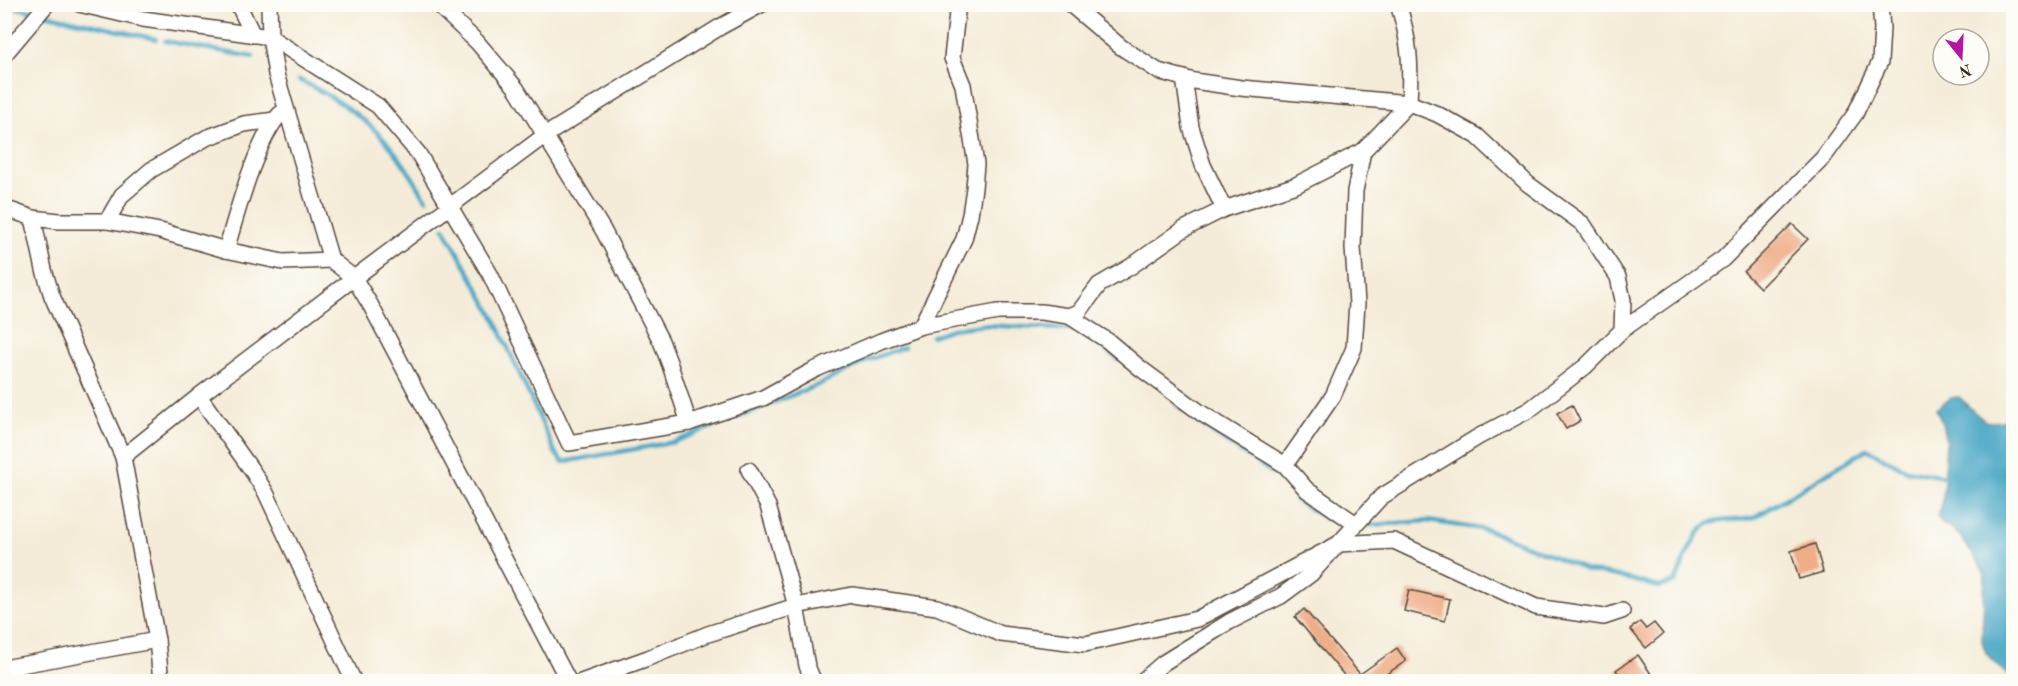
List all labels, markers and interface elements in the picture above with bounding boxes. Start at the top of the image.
north arrow [1931,27,1991,87]
text: N [1956,60,1973,79]

